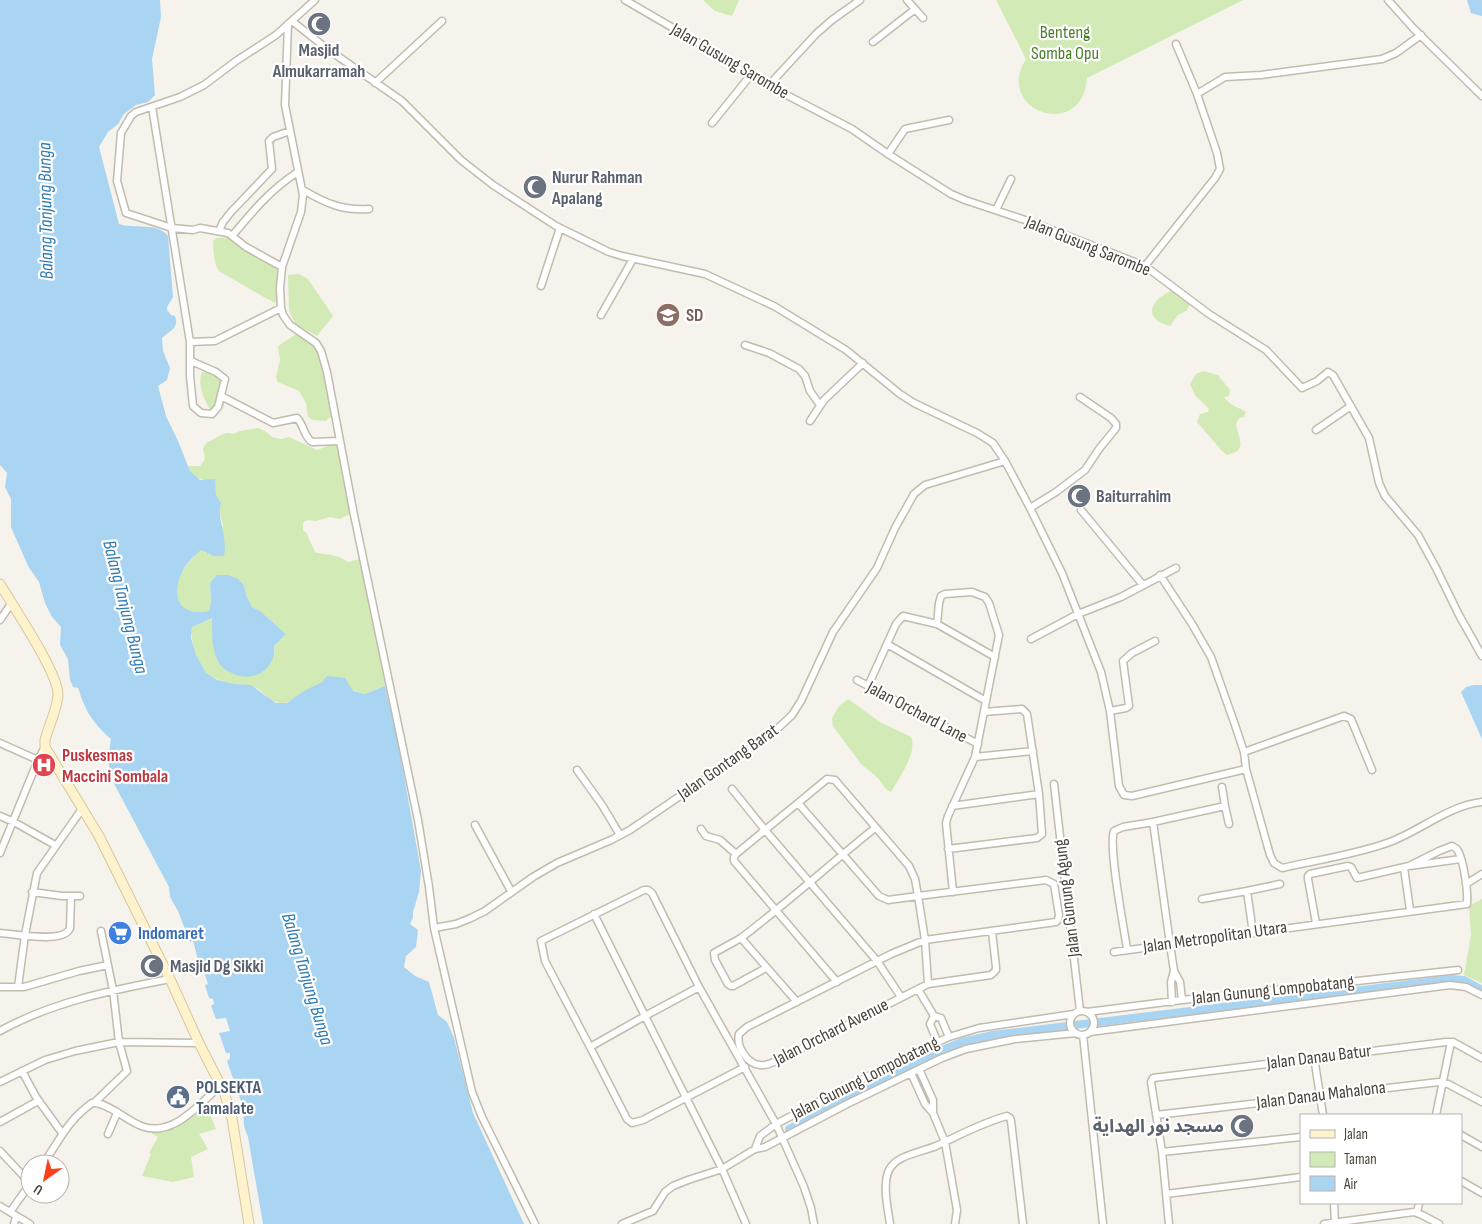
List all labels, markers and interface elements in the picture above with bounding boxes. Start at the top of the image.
mosque icon: Masjid Almukarramah [306,11,332,37]
street label: Jalan Gusung Sarombe [666,18,793,103]
park label: Benteng Somba Opu [1031,22,1099,64]
place label: Masjid Almukarramah [272,40,365,82]
water label: Balang Tanjung Bunga [33,142,59,280]
place label: Nurur Rahman Apalang [551,167,643,209]
mosque icon: Nurur Rahman Apalang [522,174,548,200]
street label: Jalan Gusung Sarombe [1021,211,1154,281]
school or university icon: SD [655,302,681,328]
place label: SD [686,305,703,326]
mosque icon: Baiturrahim [1066,483,1092,509]
place label: Baiturrahim [1096,486,1171,507]
water label: Balang Tanjung Bunga [97,538,153,677]
street label: Jalan Orchard Lane [862,676,971,747]
street label: Jalan Gontang Barat [673,719,783,805]
place label: Puskesmas Maccini Sombala [62,745,168,787]
hospital icon: Puskesmas Maccini Sombala [31,752,57,778]
street label: Jalan Gunung Agung [1049,838,1085,959]
water label: Balang Tanjung Bunga [276,910,338,1048]
street label: Jalan Metropolitan Utara [1141,916,1288,958]
supermarket icon: Indomaret [107,920,133,946]
place label: Indomaret [138,923,204,944]
mosque icon: Masjid Dg Sikki [139,953,165,979]
place label: Masjid Dg Sikki [170,956,264,977]
street label: Jalan Gunung Lompobatang [1190,971,1355,1009]
street label: Jalan Orchard Avenue [769,994,892,1070]
street label: Jalan Gunung Lompobatang [787,1032,942,1125]
street label: Jalan Danau Batur [1264,1040,1373,1074]
place label: POLSEKTA Tamalate [196,1077,261,1119]
street label: Jalan Danau Mahalona [1254,1077,1387,1113]
public building icon: POLSEKTA Tamalate [165,1084,191,1110]
mosque icon: مسجد نور الهداية [1229,1113,1255,1139]
legend [1300,1114,1462,1204]
place label: مسجد نور الهداية [1093,1116,1224,1137]
text: Jalan [1343,1125,1368,1144]
text: Taman [1344,1150,1377,1169]
north arrow [20,1154,70,1204]
text: Air [1343,1175,1358,1194]
text: U [31,1180,46,1199]

